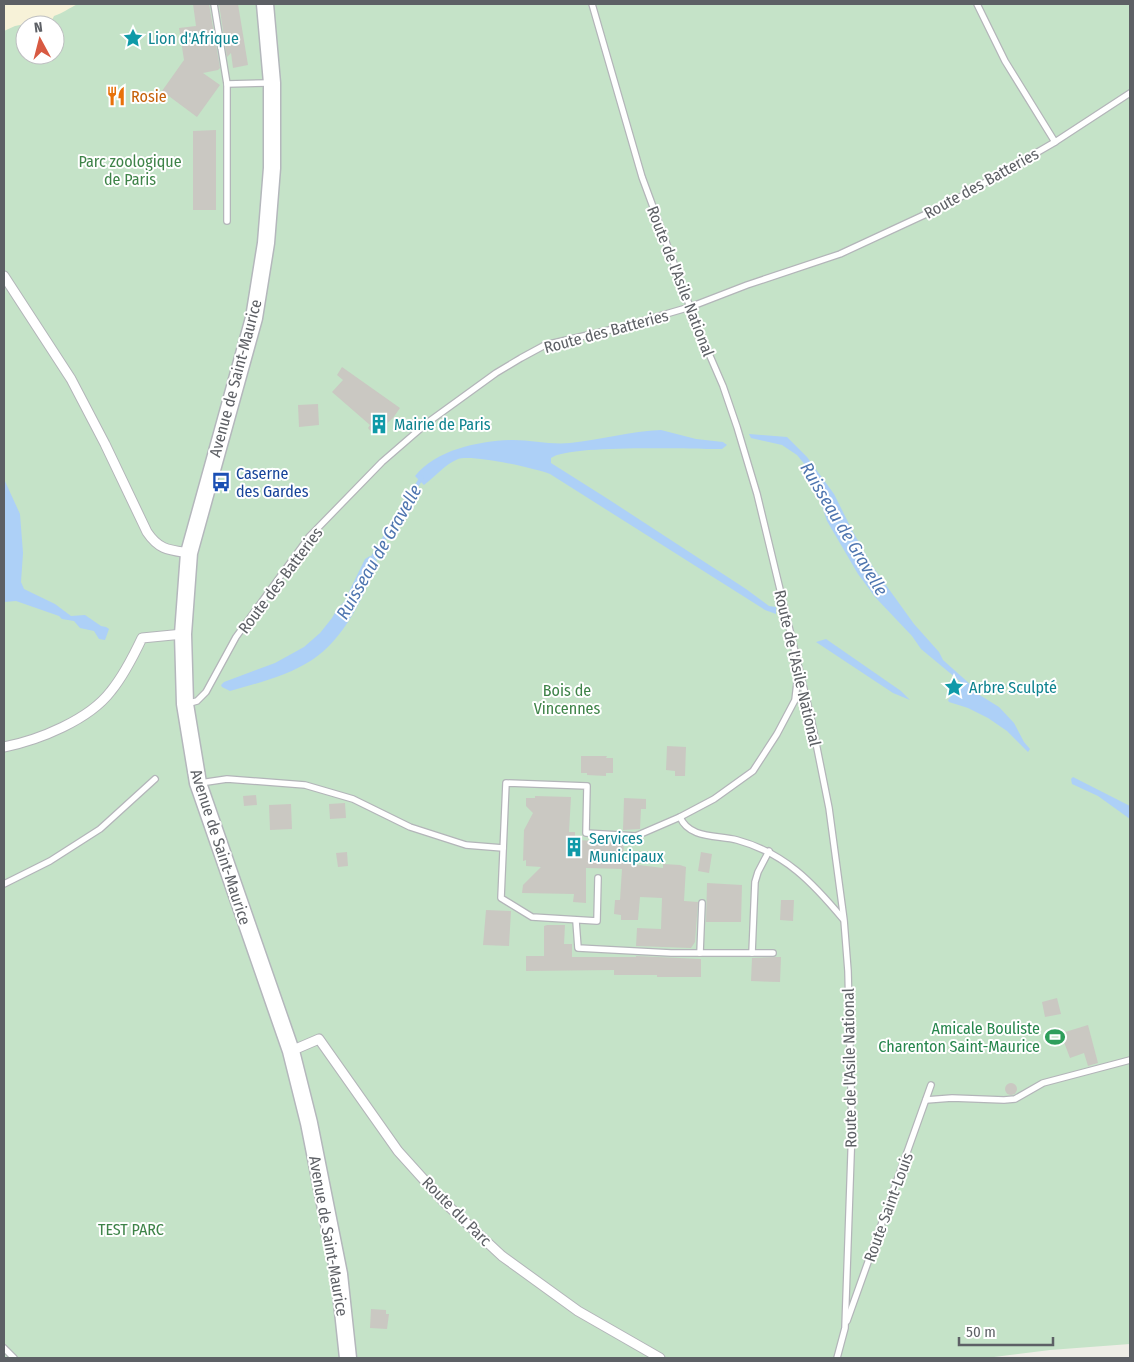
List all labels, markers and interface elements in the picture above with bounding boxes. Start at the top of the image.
north arrow [15,15,65,65]
text: N [33,19,44,37]
place icon: Lion d'Afrique [122,27,144,49]
place label: Lion d'Afrique [148,29,239,48]
restaurant icon: Rosie [105,85,127,107]
place label: Rosie [131,87,167,106]
street label: Route des Batteries [921,144,1042,223]
park label: Parc zoologique de Paris [78,152,182,189]
street label: Route de l'Asile National [643,203,718,359]
street label: Avenue de Saint-Maurice [205,297,266,459]
street label: Route des Batteries [542,306,671,357]
building icon: Mairie de Paris [368,413,390,435]
place label: Mairie de Paris [394,415,491,434]
water label: Ruisseau de Gravelle [795,458,893,600]
place label: Caserne des Gardes [236,464,309,501]
bus stop icon: Caserne des Gardes [210,471,232,493]
water label: Ruisseau de Gravelle [332,480,427,623]
street label: Route des Batteries [234,523,327,637]
street label: Route de l'Asile National [770,588,825,748]
place icon: Arbre Sculpté [943,676,965,698]
place label: Arbre Sculpté [969,678,1057,697]
park label: Bois de Vincennes [534,681,600,718]
street label: Avenue de Saint-Maurice [186,767,255,927]
place label: Services Municipaux [589,829,664,866]
building icon: Services Municipaux [563,836,585,858]
street label: Route de l'Asile National [839,988,860,1148]
place label: Amicale Bouliste Charenton Saint-Maurice [878,1019,1040,1056]
sports icon: Amicale Bouliste Charenton Saint-Maurice [1044,1026,1066,1048]
street label: Route Saint-Louis [860,1150,917,1264]
street label: Avenue de Saint-Maurice [305,1154,352,1318]
street label: Route du Parc [418,1173,495,1250]
park label: TEST PARC [98,1220,164,1239]
scale bar [959,1314,1053,1346]
text: 50 m [966,1323,996,1341]

